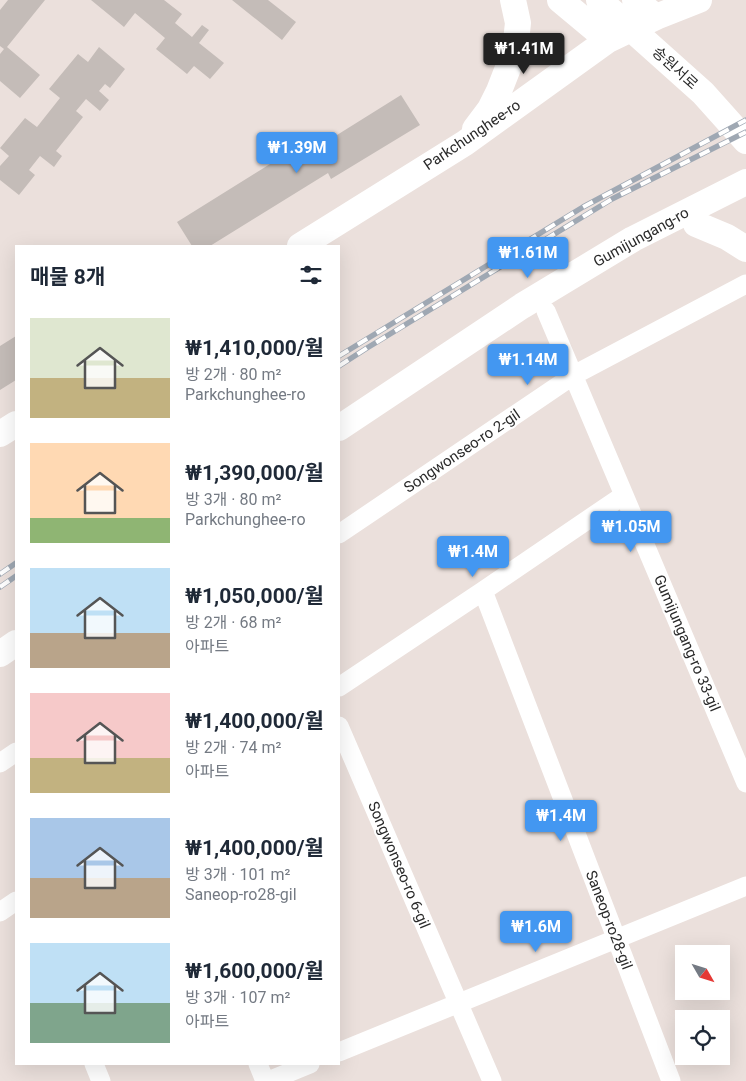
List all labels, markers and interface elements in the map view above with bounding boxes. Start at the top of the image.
pin: ₩1.41M [483,32,565,75]
text: ₩1.41M [494,39,554,58]
street label: 송원서로 [648,43,702,93]
street label: Parkchunghee-ro [420,96,524,174]
pin: ₩1.39M [256,132,338,174]
text: ₩1.39M [267,138,327,157]
street label: Gumijungang-ro [590,203,692,271]
pin: ₩1.61M [487,236,569,279]
text: ₩1.61M [498,243,558,262]
icon: filters [297,261,325,289]
text: 매물 8개 [30,265,105,289]
text: ₩1,410,000/월 [185,336,324,360]
icon: home [70,338,130,398]
pin: ₩1.14M [487,344,569,386]
text: ₩1.14M [498,350,558,369]
text: 방 2개 · 80 m² [185,365,281,384]
text: Parkchunghee-ro [185,385,306,404]
street label: Songwonseo-ro 2-gil [401,405,523,497]
text: ₩1,390,000/월 [185,461,324,485]
icon: home [70,463,130,523]
text: 방 3개 · 80 m² [185,490,281,509]
text: Parkchunghee-ro [185,510,306,529]
pin: ₩1.05M [590,510,672,553]
text: ₩1.05M [601,517,661,536]
pin: ₩1.4M [438,536,508,578]
text: ₩1.4M [448,542,498,561]
street label: Gumijungang-ro 33-gil [650,572,724,714]
text: ₩1,050,000/월 [185,584,324,608]
icon: home [70,588,130,648]
text: 방 2개 · 68 m² [185,613,281,632]
text: 아파트 [185,637,229,656]
text: ₩1,400,000/월 [185,709,324,733]
icon: home [70,713,130,773]
text: 방 2개 · 74 m² [185,738,281,757]
text: 아파트 [185,762,229,781]
street label: Songwonseo-ro 6-gil [364,799,434,931]
pin: ₩1.4M [526,800,596,842]
text: ₩1.4M [536,806,586,825]
text: ₩1,400,000/월 [185,836,324,860]
icon: home [70,838,130,898]
text: 방 3개 · 101 m² [185,865,290,884]
street label: Saneop-ro28-gil [582,868,636,972]
text: Saneop-ro28-gil [185,885,297,904]
pin: ₩1.6M [501,910,571,953]
text: ₩1.6M [511,917,561,936]
north arrow [675,945,730,1000]
map controls [675,945,730,1065]
text: ₩1,600,000/월 [185,959,324,983]
icon: home [70,963,130,1023]
text: 방 3개 · 107 m² [185,988,290,1007]
button: locate [675,1010,730,1065]
text: 아파트 [185,1012,229,1031]

